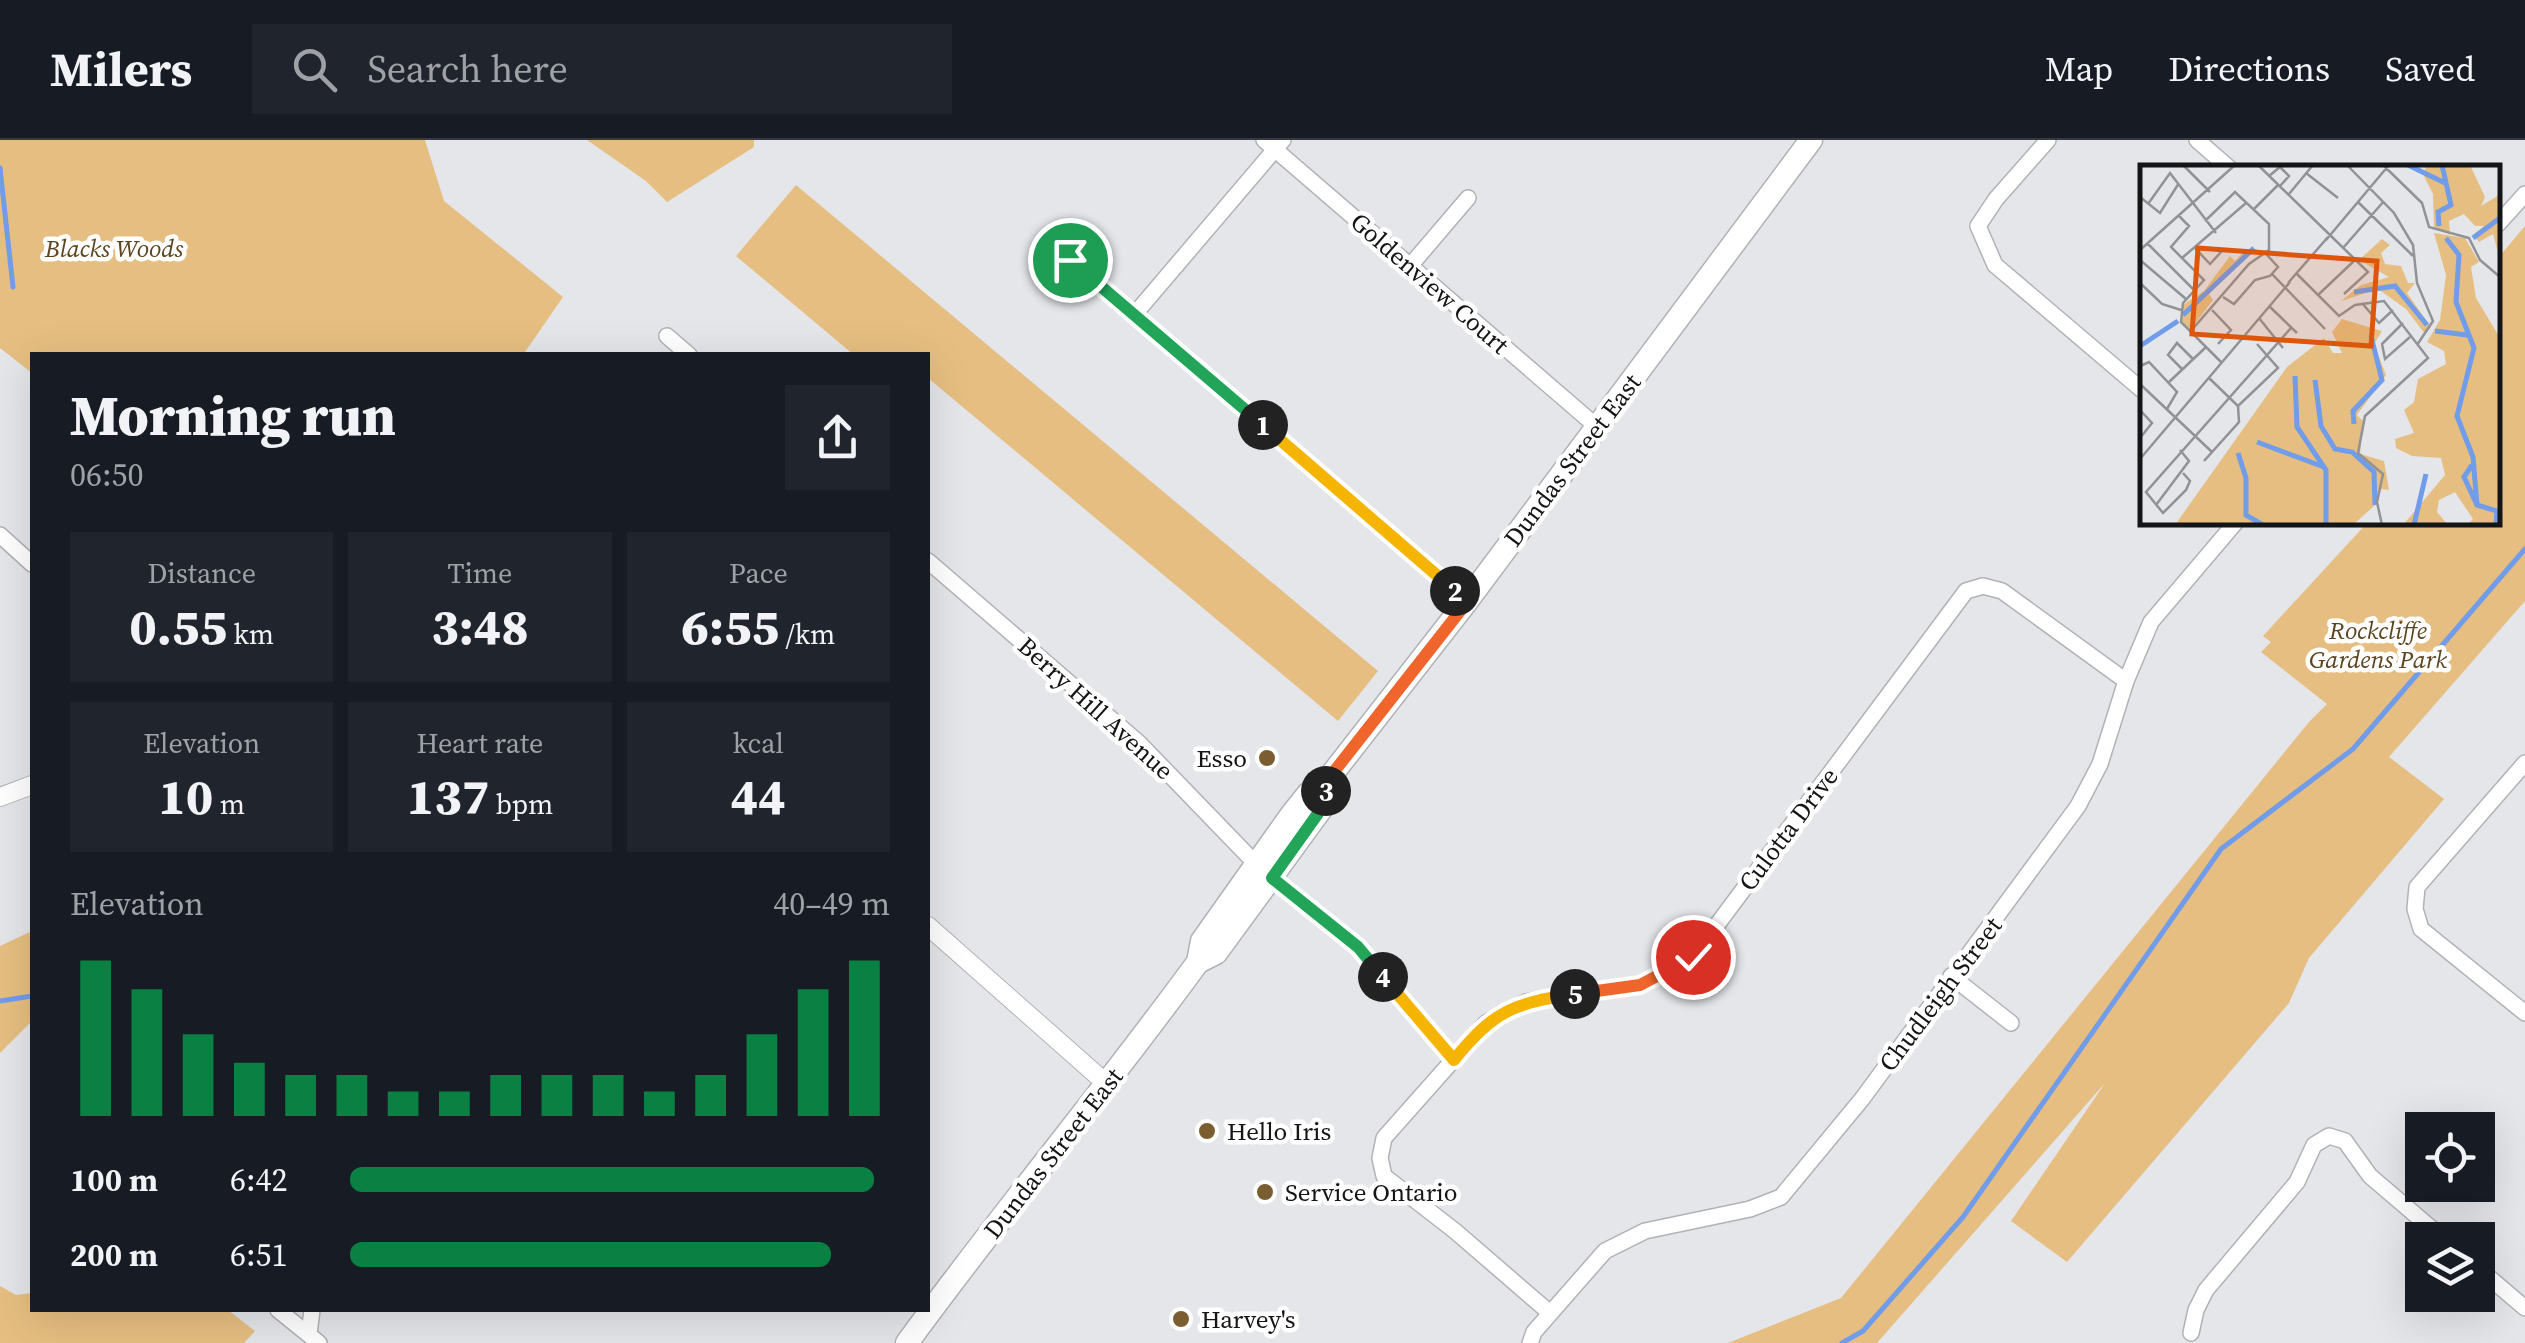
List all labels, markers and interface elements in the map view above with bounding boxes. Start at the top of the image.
search box [252,24,952,114]
text: Milers [50,36,192,102]
icon: search [287,42,342,97]
text: Search here [367,43,568,95]
text: Map [2045,45,2113,93]
text: Directions [2168,45,2330,93]
text: Saved [2385,45,2475,93]
inset map [2140,165,2500,525]
street label: Goldenview Court [1343,205,1517,362]
pin [1028,218,1113,303]
park label: Blacks Woods [44,231,184,265]
icon: arrive [1043,233,1098,288]
street label: Dundas Street East [1496,366,1649,553]
text: Morning run [70,378,396,453]
button: share [785,385,890,490]
pin: 1 [1238,400,1288,450]
text: 1 [1255,406,1271,444]
text: 06:50 [70,453,144,497]
text: Distance [147,554,256,592]
text: Time [448,554,512,592]
text: Pace [729,554,788,592]
pin: 2 [1430,566,1480,616]
text: 2 [1447,572,1463,610]
text: 0.55 [129,592,227,661]
text: 3:48 [431,592,529,661]
text: 6:55 [681,592,779,661]
park label: Rockcliffe Gardens Park [2309,613,2447,676]
text: km [227,615,274,653]
text: /km [779,615,835,653]
street label: Berry Hill Avenue [1011,629,1181,787]
text: Elevation [143,724,260,762]
text: Heart rate [417,724,543,762]
text: kcal [733,724,784,762]
place label: Esso [1196,741,1247,775]
marker: Esso [1256,747,1278,769]
street label: Culotta Drive [1730,760,1846,898]
text: 10 [158,762,213,831]
text: 137 [407,762,489,831]
text: 44 [731,762,786,831]
pin: 3 [1301,766,1351,816]
text: 3 [1318,772,1334,810]
text: m [213,785,245,823]
text: bpm [489,785,553,823]
text: Elevation [70,882,204,926]
text: 40–49 m [773,882,890,926]
street label: Chudleigh Street [1871,909,2010,1078]
pin [1651,915,1736,1000]
icon: check [1666,930,1721,985]
pin: 4 [1358,952,1408,1002]
text: 4 [1375,958,1391,996]
pin: 5 [1550,969,1600,1019]
text: 5 [1567,975,1583,1013]
street label: Dundas Street East [976,1060,1131,1245]
map controls [2405,1112,2495,1312]
button: locate [2405,1112,2495,1202]
place label: Hello Iris [1227,1114,1331,1148]
marker: Hello Iris [1196,1120,1218,1142]
text: 100 m [70,1158,158,1202]
text: 6:42 [230,1158,288,1202]
place label: Service Ontario [1285,1175,1457,1209]
marker: Service Ontario [1254,1181,1276,1203]
button: layers [2405,1222,2495,1312]
text: 200 m [70,1233,158,1277]
text: 6:51 [230,1233,288,1277]
place label: Harvey's [1201,1302,1296,1336]
marker: Harvey's [1170,1308,1192,1330]

